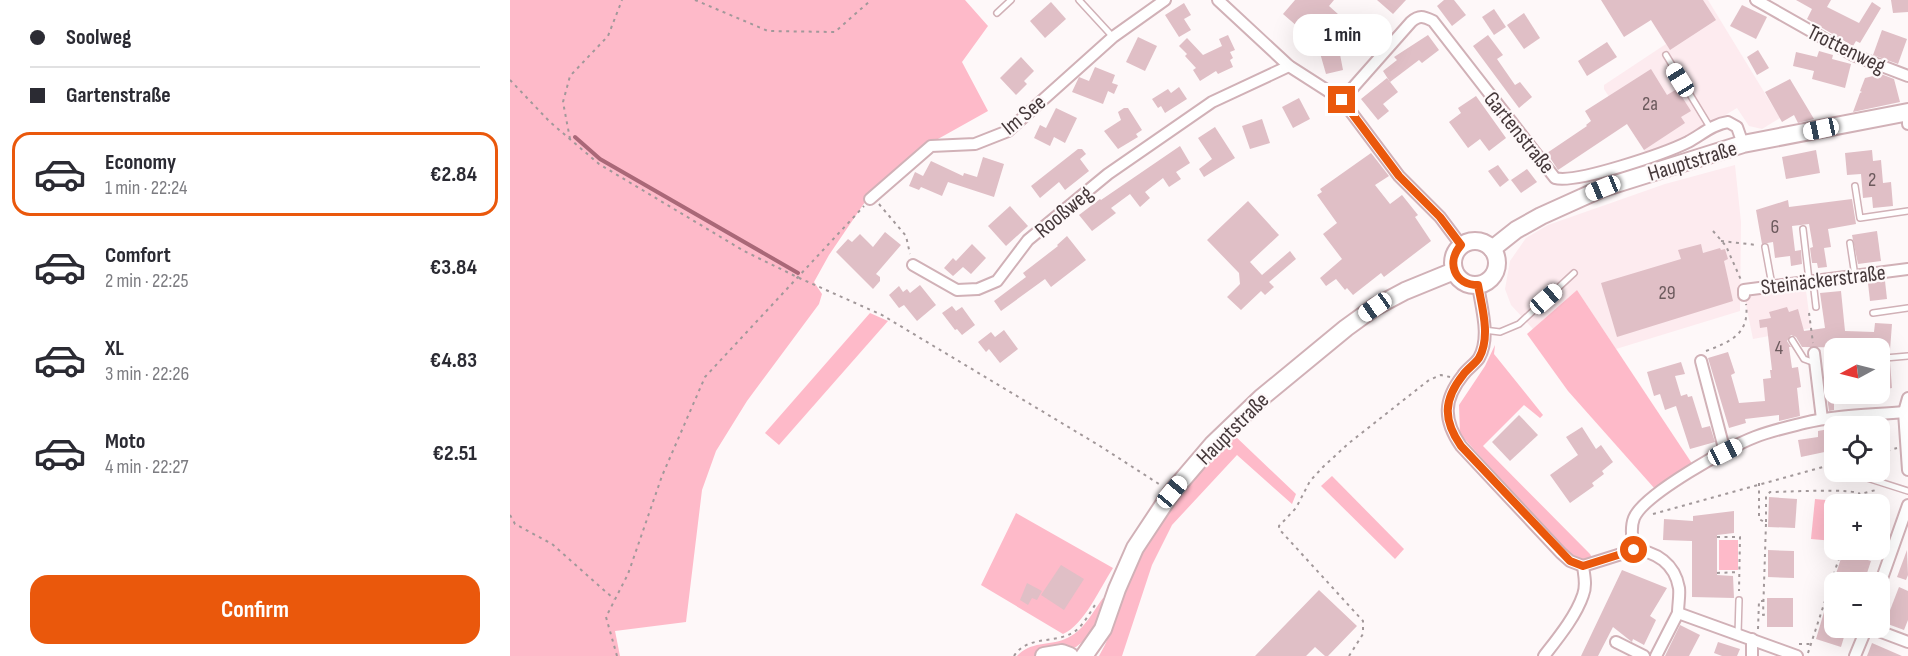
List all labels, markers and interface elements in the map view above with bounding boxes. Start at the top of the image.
callout: 1 min [1292,13,1392,55]
street label: Trottenweg [1803,19,1890,80]
text: 1 min [1324,23,1361,47]
text: Soolweg [66,24,131,51]
car [1663,60,1697,100]
text: Gartenstraße [66,82,171,109]
route end [1328,86,1355,113]
street label: Gartenstraße [1478,86,1560,179]
street label: Im See [996,89,1052,141]
house number: 2a [1642,92,1658,116]
car [1802,116,1840,142]
street label: Hauptstraße [1645,135,1740,188]
icon: car [33,147,87,201]
text: Economy [105,149,176,176]
text: €2.84 [430,161,477,188]
house number: 2 [1868,168,1876,192]
car [1583,173,1623,203]
text: 1 min · 22:24 [105,176,187,200]
street label: Rooßweg [1030,180,1099,244]
house number: 6 [1771,215,1779,239]
icon: car [33,240,87,294]
text: Comfort [105,242,171,269]
text: €3.84 [430,254,477,281]
street label: Steinäckerstraße [1759,259,1887,302]
text: 2 min · 22:25 [105,269,188,293]
car [1527,280,1565,318]
house number: 29 [1658,281,1676,305]
car [1355,289,1395,325]
icon: car [33,333,87,387]
text: XL [105,335,124,362]
house number: 4 [1775,336,1783,360]
north arrow [1824,338,1890,404]
map controls [1824,338,1890,638]
text: €4.83 [430,347,477,374]
text: 3 min · 22:26 [105,362,189,386]
street label: Hauptstraße [1191,387,1275,471]
button: locate [1824,416,1890,482]
icon: car [33,426,87,480]
text: Moto [105,428,145,455]
car [1705,436,1745,468]
text: €2.51 [433,440,477,467]
text: 4 min · 22:27 [105,455,189,479]
car [1154,472,1190,512]
button: + [1824,494,1890,560]
route start [1620,536,1647,563]
button: − [1824,572,1890,638]
button: Confirm [30,575,480,644]

